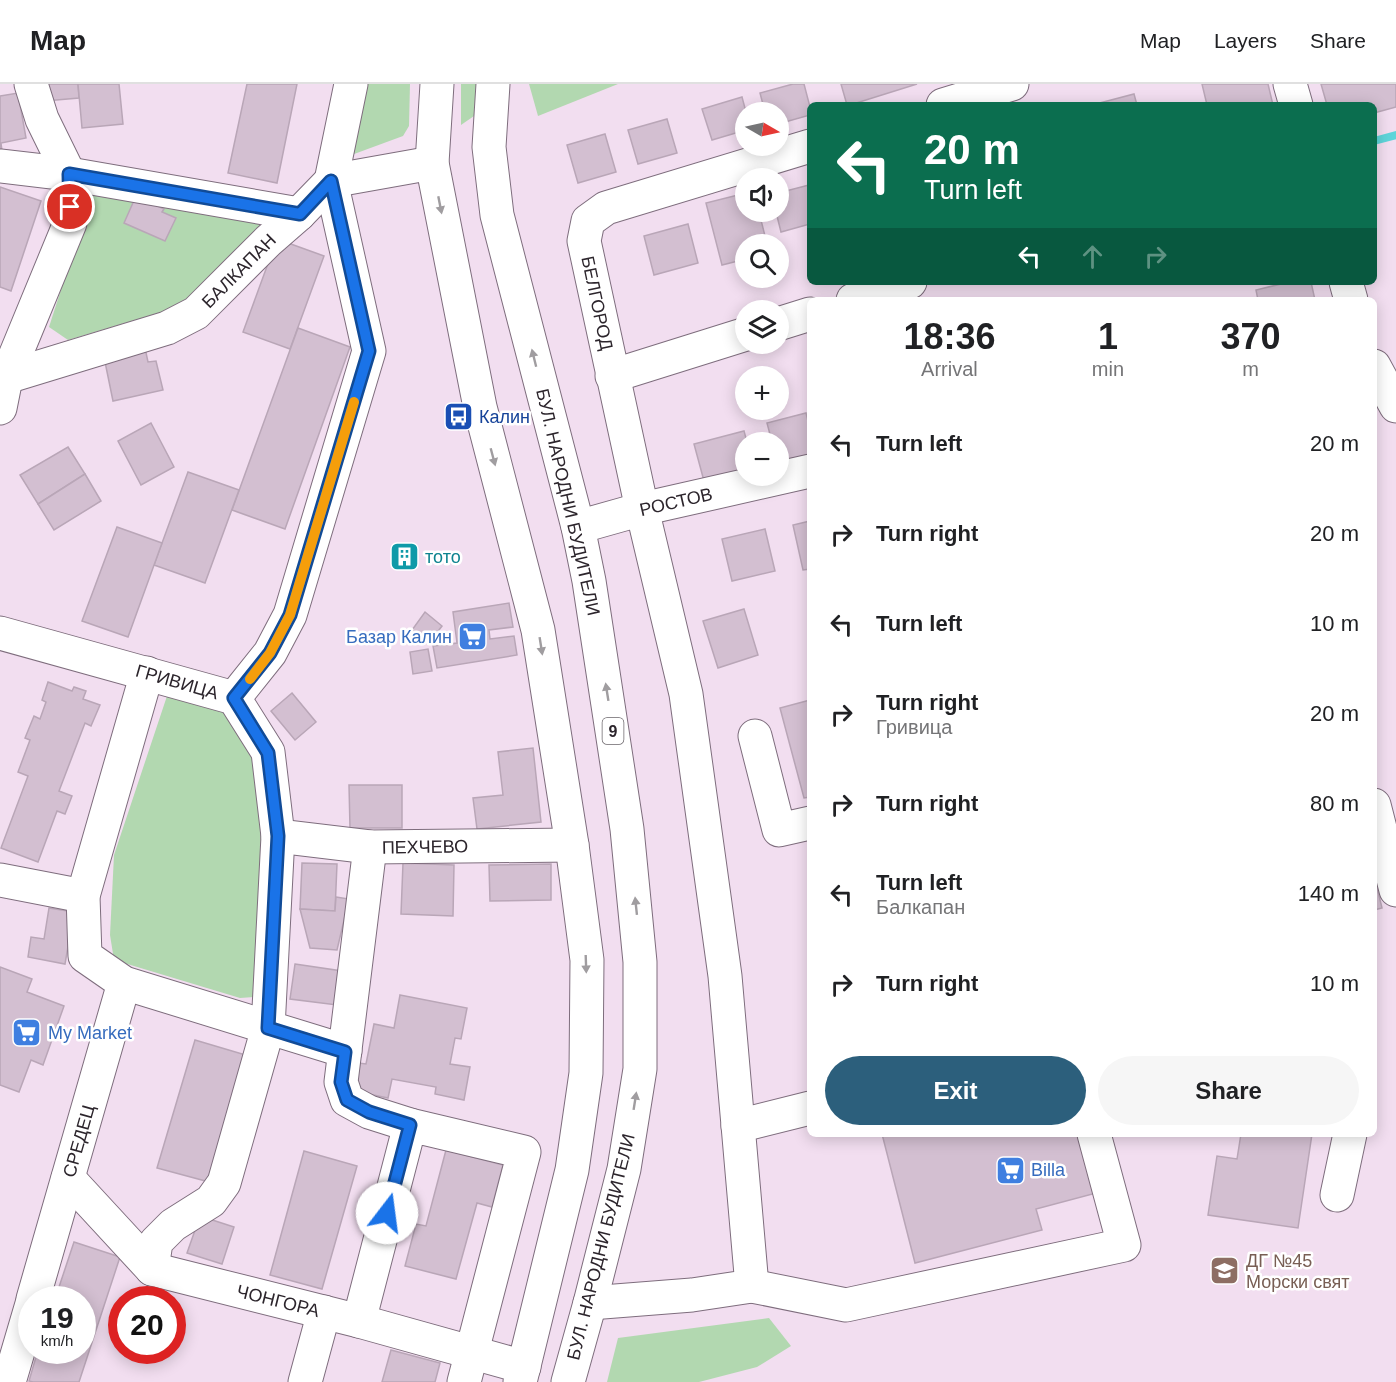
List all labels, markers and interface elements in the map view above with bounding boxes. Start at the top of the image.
text: Map [30,25,86,56]
text: Map [1140,29,1181,52]
text: Layers [1214,29,1277,52]
text: Share [1310,29,1366,52]
north arrow [735,102,789,156]
map controls [735,102,789,486]
icon: left [825,126,903,204]
text: 20 m [924,126,1020,173]
button: sound [735,168,789,222]
text: Turn left [924,175,1022,205]
pin [44,181,95,232]
icon: arrive [53,190,86,223]
one-way arrow [436,195,445,214]
street label: БАЛКАПАН [198,230,280,312]
button: search [735,234,789,288]
icon: left [1013,240,1046,273]
icon: ahead [1076,240,1109,273]
icon: right [1139,240,1172,273]
street label: БЕЛГОРОД [577,254,617,352]
button: layers [735,300,789,354]
text: 18:36 [903,316,995,357]
text: 1 [1098,316,1118,357]
text: 370 [1220,316,1281,357]
one-way arrow [529,349,539,368]
text: Arrival [921,358,978,380]
text: min [1092,358,1124,380]
text: m [1242,358,1259,380]
button: + [735,366,789,420]
street label: БУЛ. НАРОДНИ БУДИТЕЛИ [532,387,604,617]
bus stop icon: Калин [442,401,474,433]
place label: Калин [479,407,530,427]
icon: left [825,428,858,461]
text: Turn left [876,431,962,456]
text: 20 m [1310,431,1359,456]
button: − [735,432,789,486]
one-way arrow [489,448,498,466]
street label: РОСТОВ [638,484,714,520]
icon: right [825,518,858,551]
text: Turn right [876,521,978,546]
text: 20 m [1310,521,1359,546]
building icon: тото [388,541,420,573]
place label: тото [425,547,461,567]
icon: left [825,608,858,641]
text: Turn left [876,611,962,636]
text: 10 m [1310,611,1359,636]
supermarket icon: Базар Калин [457,621,489,653]
place label: Базар Калин [346,627,452,647]
one-way arrow [536,637,545,656]
street label: ГРИВИЦА [133,661,221,703]
one-way arrow [603,683,612,702]
text: Turn right [876,690,978,715]
icon: right [825,698,858,731]
text: 20 m [1310,701,1359,726]
text: Гривица [876,716,952,738]
road number: 9 [602,718,624,744]
icon: right [825,788,858,821]
text: Turn right [876,791,978,816]
text: 80 m [1310,791,1359,816]
street label: ПЕХЧЕВО [382,836,468,858]
text: Turn left [876,870,962,895]
icon: left [825,878,858,911]
text: 140 m [1298,881,1359,906]
text: Балкапан [876,896,965,918]
one-way arrow [631,897,640,916]
one-way arrow [582,954,591,973]
icon: right [825,968,858,1001]
text: Turn right [876,971,978,996]
text: 10 m [1310,971,1359,996]
supermarket icon: My Market [11,1017,43,1049]
place label: My Market [48,1023,132,1043]
button: Exit [825,1056,1086,1125]
button: Share [1098,1056,1359,1125]
one-way arrow [631,1091,640,1110]
street label: СРЕДЕЦ [59,1102,99,1180]
street label: БУЛ. НАРОДНИ БУДИТЕЛИ [563,1132,639,1362]
supermarket icon: Billa [994,1154,1026,1186]
place label: Billa [1031,1160,1066,1180]
position arrow [355,1181,419,1245]
place label: ДГ №45 Морски свят [1246,1251,1350,1292]
school or university icon: ДГ №45 Морски свят [1209,1255,1241,1287]
street label: ЧОНГОРА [235,1281,321,1321]
speed limit sign: 20 [108,1286,186,1364]
text: 19 [40,1301,74,1334]
text: km/h [41,1332,73,1349]

